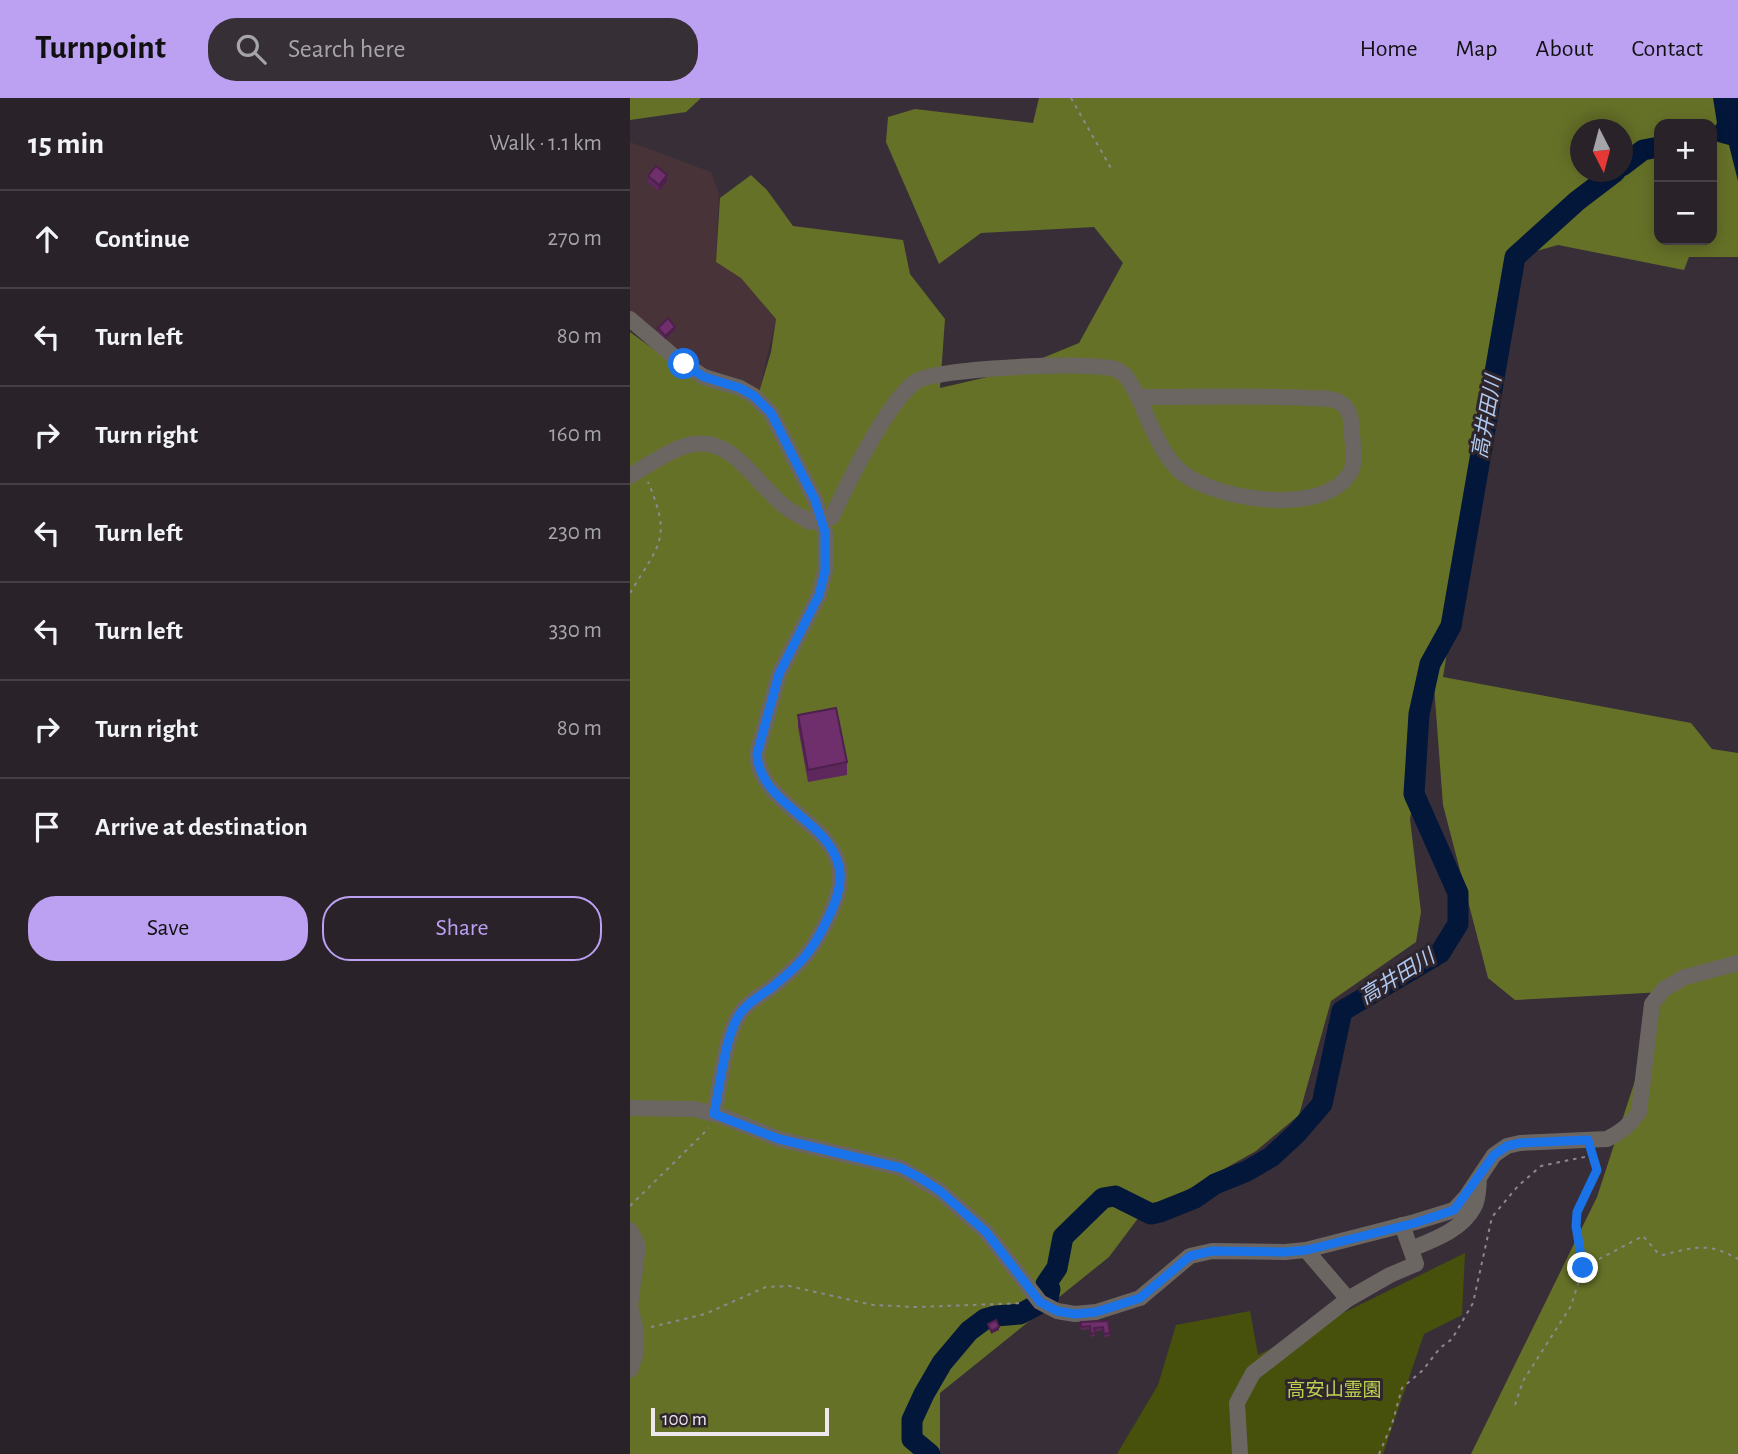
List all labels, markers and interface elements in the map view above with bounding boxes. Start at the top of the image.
search box [208,18,698,81]
icon: search [232,30,270,68]
text: Turnpoint [35,32,166,65]
text: Search here [288,36,406,62]
text: Home [1360,37,1418,61]
text: Map [1456,37,1498,61]
text: About [1536,37,1593,61]
text: Contact [1631,37,1703,61]
north arrow [1570,119,1633,182]
map controls [1654,119,1717,245]
button: + [1654,119,1717,182]
text: 15 min [28,129,104,159]
text: Walk · 1.1 km [489,132,602,155]
button: − [1654,182,1717,245]
icon: ahead [28,220,66,258]
text: Continue [95,226,190,252]
text: 270 m [548,227,602,250]
icon: left [28,318,66,356]
text: Turn left [95,324,183,350]
text: 80 m [557,325,602,348]
route start [668,348,699,379]
water label: 高井田川 [1468,372,1505,460]
icon: right [28,416,66,454]
text: Turn right [95,422,198,448]
text: 160 m [549,423,602,446]
icon: left [28,514,66,552]
text: Turn left [95,520,183,546]
text: 230 m [548,521,602,544]
icon: left [28,612,66,650]
text: Turn left [95,618,183,644]
text: 330 m [549,619,602,642]
icon: right [28,710,66,748]
text: Turn right [95,716,198,742]
text: 80 m [557,717,602,740]
icon: arrive [28,808,66,846]
text: Arrive at destination [95,814,308,840]
button: Save [28,896,308,961]
button: Share [322,896,602,961]
water label: 高井田川 [1355,944,1440,1008]
route end [1567,1252,1598,1283]
park label: 高安山霊園 [1286,1380,1382,1400]
scale bar [651,1405,830,1437]
text: 100 m [662,1410,707,1429]

